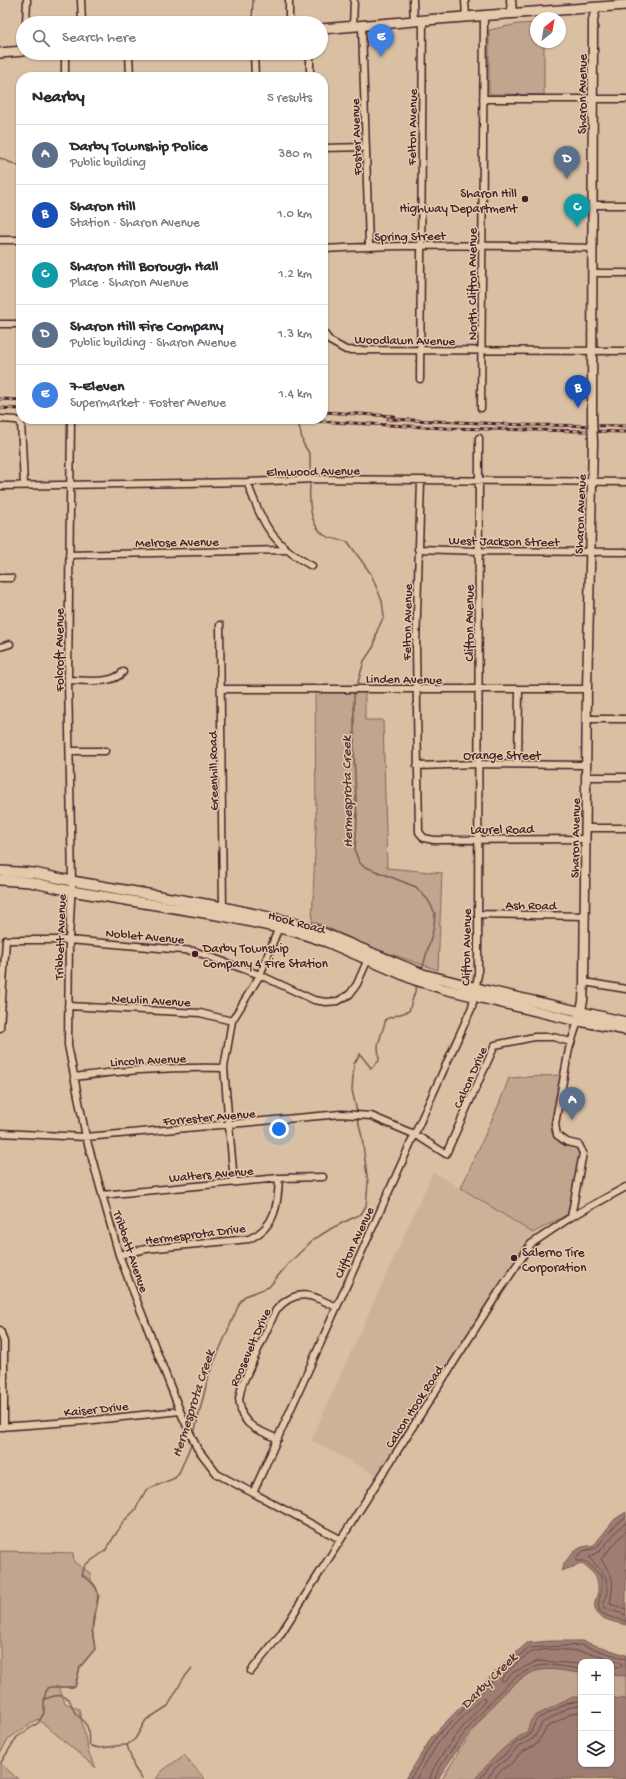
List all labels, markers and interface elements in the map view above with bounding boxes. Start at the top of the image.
north arrow [530,12,566,48]
search box [16,16,328,60]
pin: E [368,24,394,57]
icon: search [30,27,52,49]
text: Search here [62,29,136,47]
street label: Sharon Avenue [576,54,591,134]
text: Nearby [32,88,85,108]
street label: Felton Avenue [405,88,422,166]
text: 5 results [267,91,312,106]
street label: Foster Avenue [349,98,366,177]
text: Darby Township Police [70,138,208,156]
pin: D [554,146,580,179]
text: A [41,147,49,162]
text: 380 m [278,147,312,162]
text: Public building [70,156,146,171]
place label: Sharon Hill Highway Department [399,187,519,217]
marker: Sharon Hill Highway Department [520,194,530,204]
pin: C [564,194,590,227]
text: Sharon Hill [70,198,136,216]
text: B [42,207,48,222]
text: 1.0 km [277,207,312,222]
text: Station · Sharon Avenue [70,216,200,231]
street label: North Clifton Avenue [466,228,481,340]
street label: Spring Street [374,229,447,246]
text: Sharon Hill Borough Hall [70,258,218,276]
text: C [41,267,49,282]
text: 1.2 km [278,267,312,282]
text: Place · Sharon Avenue [70,276,189,291]
text: Sharon Hill Fire Company [70,318,223,336]
text: D [41,327,49,342]
text: 1.3 km [278,327,312,342]
street label: Woodlawn Avenue [354,333,456,350]
text: Public building · Sharon Avenue [70,336,236,351]
pin: B [565,375,591,408]
text: 7-Eleven [70,378,124,396]
text: E [41,387,49,402]
text: 1.4 km [278,387,312,402]
text: Supermarket · Foster Avenue [70,396,226,411]
street label: Elmwood Avenue [266,464,360,481]
street label: Sharon Avenue [573,474,590,554]
street label: West Jackson Street [448,534,561,551]
street label: Melrose Avenue [135,535,219,552]
street label: Felton Avenue [400,583,417,661]
street label: Clifton Avenue [463,584,478,662]
street label: Folcroft Avenue [53,608,68,693]
street label: Linden Avenue [366,672,443,689]
street label: Greenhill Road [206,730,223,811]
water label: Hermesprota Creek [339,734,358,848]
street label: Orange Street [463,749,543,764]
street label: Sharon Avenue [568,798,585,878]
street label: Laurel Road [470,823,535,838]
street label: Tribbett Avenue [52,894,70,981]
street label: Ash Road [505,899,558,914]
street label: Clifton Avenue [459,908,476,986]
street label: Hook Road [266,909,328,939]
street label: Noblet Avenue [105,927,185,948]
place label: Darby Township Company 4 Fire Station [202,942,329,972]
marker: Darby Township Company 4 Fire Station [190,949,200,959]
street label: Newlin Avenue [111,992,191,1011]
street label: Calcon Drive [451,1045,492,1111]
street label: Lincoln Avenue [110,1052,187,1071]
pin: A [559,1087,585,1120]
street label: Forrester Avenue [161,1107,256,1130]
your location [269,1119,289,1139]
street label: Walters Avenue [168,1164,254,1187]
street label: Clifton Avenue [332,1205,378,1281]
street label: Tribbett Avenue [108,1208,151,1295]
street label: Hermesprota Drive [144,1222,247,1249]
place label: Salerno Tire Corporation [522,1246,587,1276]
marker: Salerno Tire Corporation [509,1253,519,1263]
street label: Roosevelt Drive [227,1306,275,1389]
water label: Hermesprota Creek [169,1346,220,1459]
street label: Calcon Hook Road [383,1362,448,1452]
street label: Kaiser Drive [63,1400,130,1421]
water label: Darby Creek [458,1649,523,1713]
map controls [578,1659,614,1767]
button: + [578,1659,614,1695]
button: − [578,1695,614,1731]
button: layers [578,1731,614,1767]

